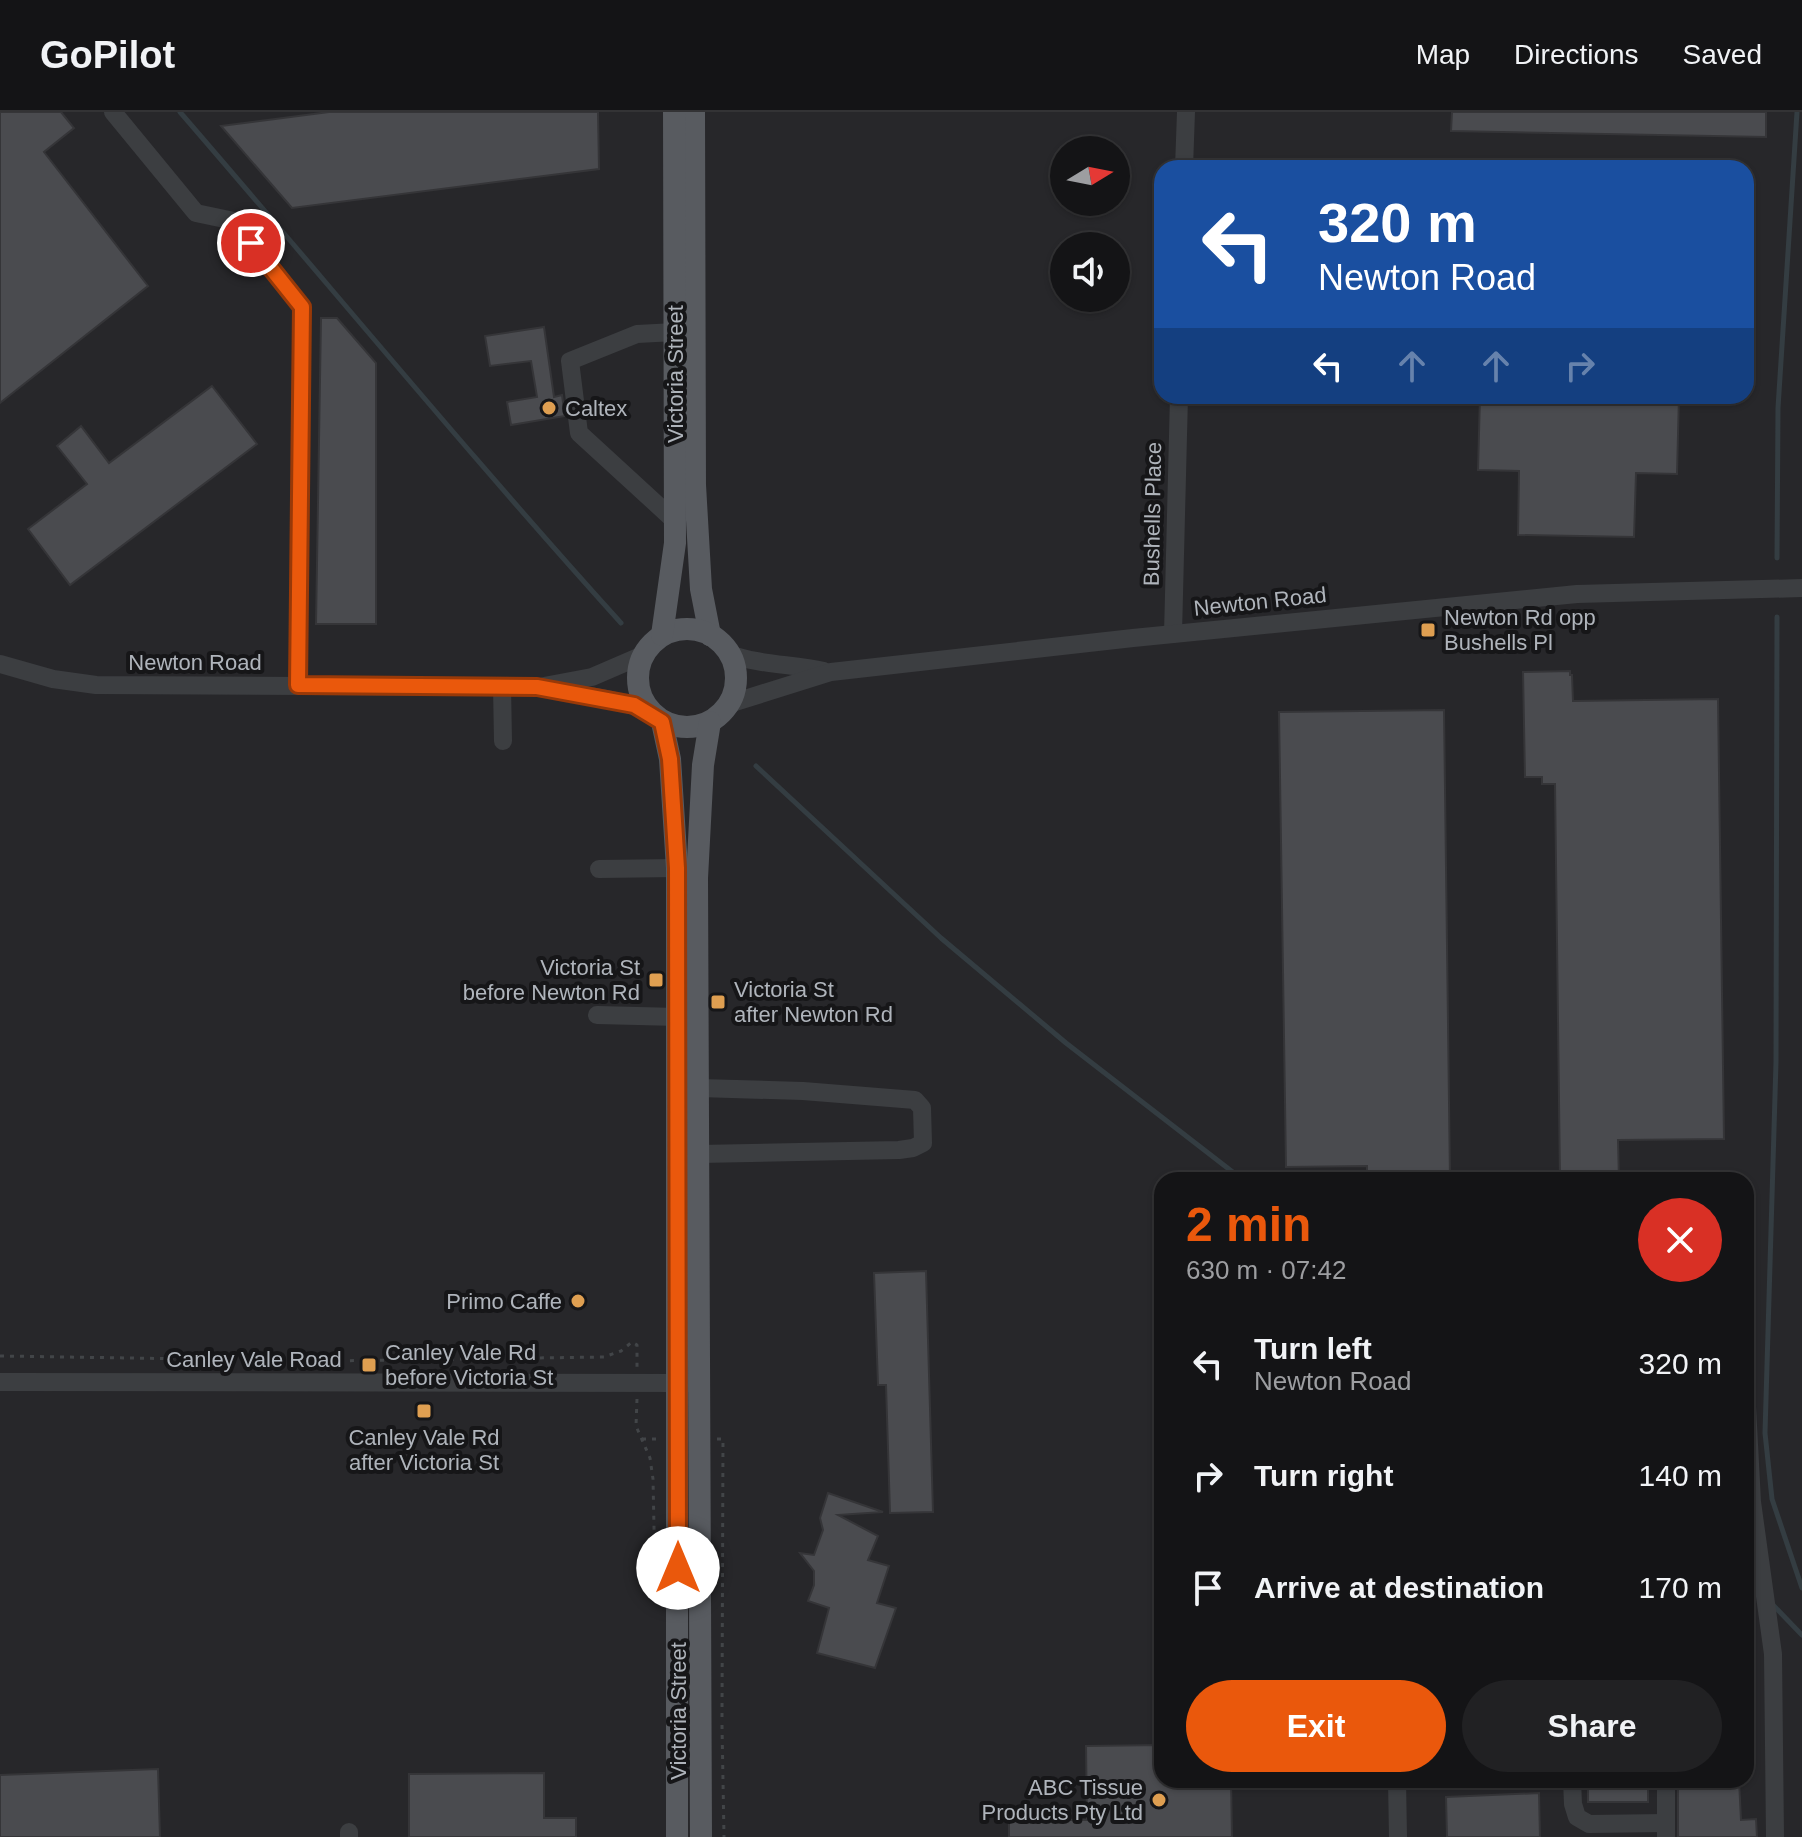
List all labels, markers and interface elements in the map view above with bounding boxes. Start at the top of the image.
text: GoPilot [40,34,175,76]
text: Map [1416,39,1470,70]
text: Directions [1514,39,1639,70]
text: Saved [1683,39,1762,70]
north arrow [1050,136,1130,216]
map controls [1050,136,1130,312]
text: 320 m [1318,191,1477,254]
icon: left [1186,192,1290,296]
pin [217,209,285,277]
icon: arrive [229,221,273,265]
button: sound [1050,232,1130,312]
text: Newton Road [1318,257,1536,298]
street label: Victoria Street [663,305,688,443]
icon: left [1306,344,1350,388]
icon: ahead [1390,344,1434,388]
icon: ahead [1474,344,1518,388]
icon: right [1558,344,1602,388]
place label: Caltex [565,396,627,421]
marker: Caltex [540,399,558,417]
street label: Bushells Place [1139,442,1166,586]
street label: Newton Road [1192,582,1328,621]
place label: Newton Rd opp Bushells Pl [1444,605,1596,655]
marker: Newton Rd opp Bushells Pl [1419,621,1437,639]
street label: Newton Road [128,650,262,675]
place label: Victoria St before Newton Rd [463,955,640,1005]
marker: Victoria St before Newton Rd [647,971,665,989]
place label: Victoria St after Newton Rd [734,977,893,1027]
marker: Victoria St after Newton Rd [709,993,727,1011]
text: 2 min [1186,1198,1311,1251]
button: close [1638,1198,1722,1282]
text: 630 m · 07:42 [1186,1255,1346,1285]
place label: Primo Caffe [446,1289,562,1314]
marker: Primo Caffe [569,1292,587,1310]
text: Turn left [1254,1332,1372,1365]
place label: Canley Vale Rd before Victoria St [385,1340,553,1390]
icon: left [1186,1342,1230,1386]
street label: Canley Vale Road [166,1347,342,1372]
text: 320 m [1639,1347,1722,1380]
marker: Canley Vale Rd before Victoria St [360,1356,378,1374]
text: Newton Road [1254,1366,1412,1396]
marker: Canley Vale Rd after Victoria St [415,1402,433,1420]
place label: Canley Vale Rd after Victoria St [348,1425,500,1475]
icon: right [1186,1454,1230,1498]
text: Turn right [1254,1459,1393,1492]
text: 140 m [1639,1459,1722,1492]
position arrow [636,1526,720,1610]
icon: arrive [1186,1566,1230,1610]
text: Arrive at destination [1254,1571,1544,1604]
text: 170 m [1639,1571,1722,1604]
street label: Victoria Street [666,1642,691,1780]
button: Exit [1186,1680,1446,1772]
button: Share [1462,1680,1722,1772]
place label: ABC Tissue Products Pty Ltd [982,1775,1143,1825]
marker: ABC Tissue Products Pty Ltd [1150,1791,1168,1809]

